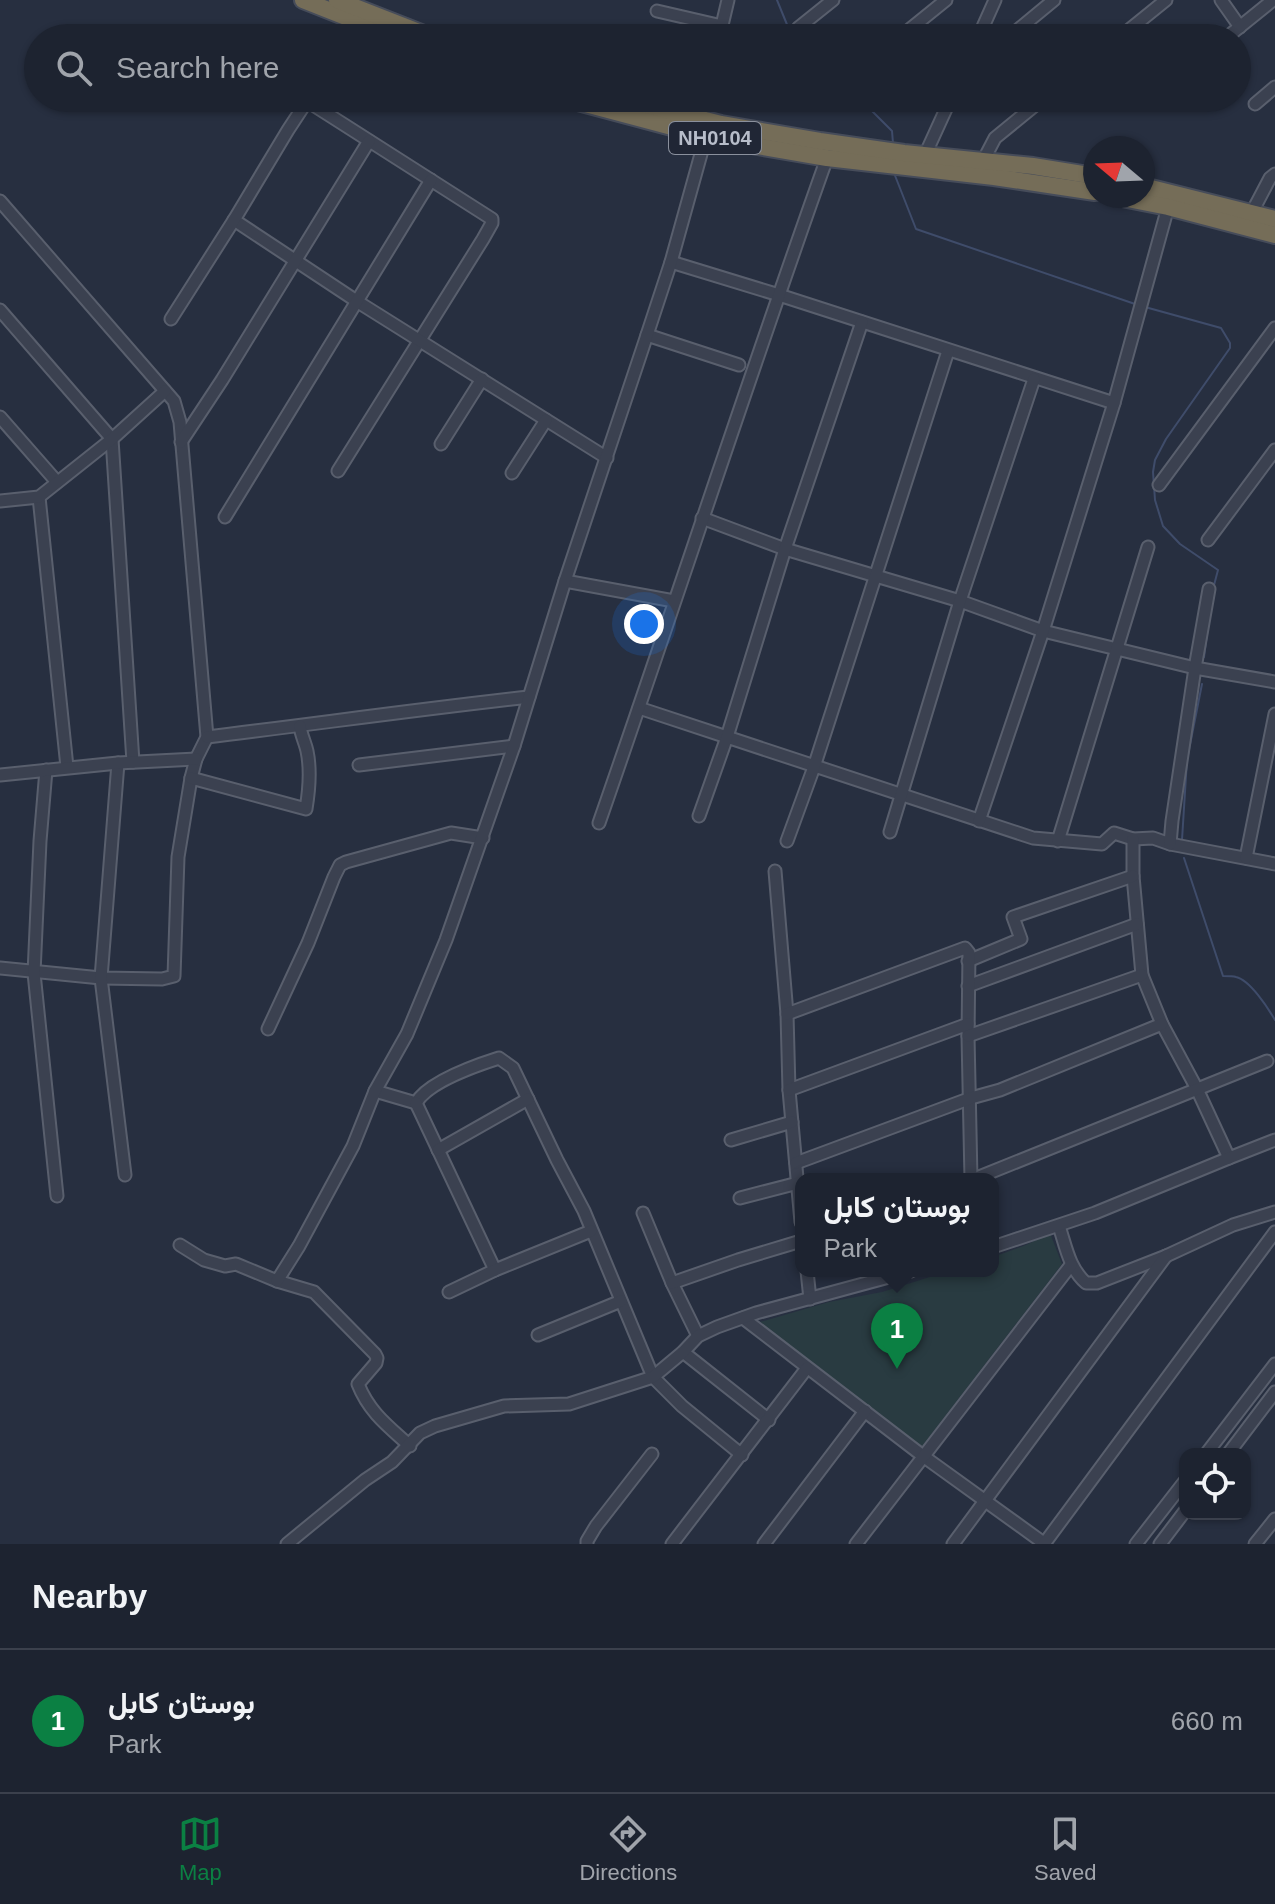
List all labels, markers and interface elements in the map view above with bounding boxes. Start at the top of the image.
search box [24,24,1251,112]
icon: search [52,46,96,90]
text: Search here [116,51,279,84]
road number: NH0104 [669,122,761,154]
north arrow [1083,136,1155,208]
your location [624,604,664,644]
popup [795,1173,999,1277]
text: بوستان کابل [824,1190,970,1223]
text: Park [824,1233,877,1263]
pin: 1 [871,1303,923,1369]
map controls [1179,1448,1251,1520]
button: locate [1179,1448,1251,1520]
text: Nearby [32,1577,147,1615]
text: بوستان کابل [108,1686,255,1719]
text: 1 [51,1706,65,1736]
text: 660 m [1171,1706,1243,1736]
text: Park [108,1729,161,1759]
tab: Map [178,1812,222,1886]
tab: Directions [579,1812,677,1886]
tab: Saved [1034,1812,1097,1886]

